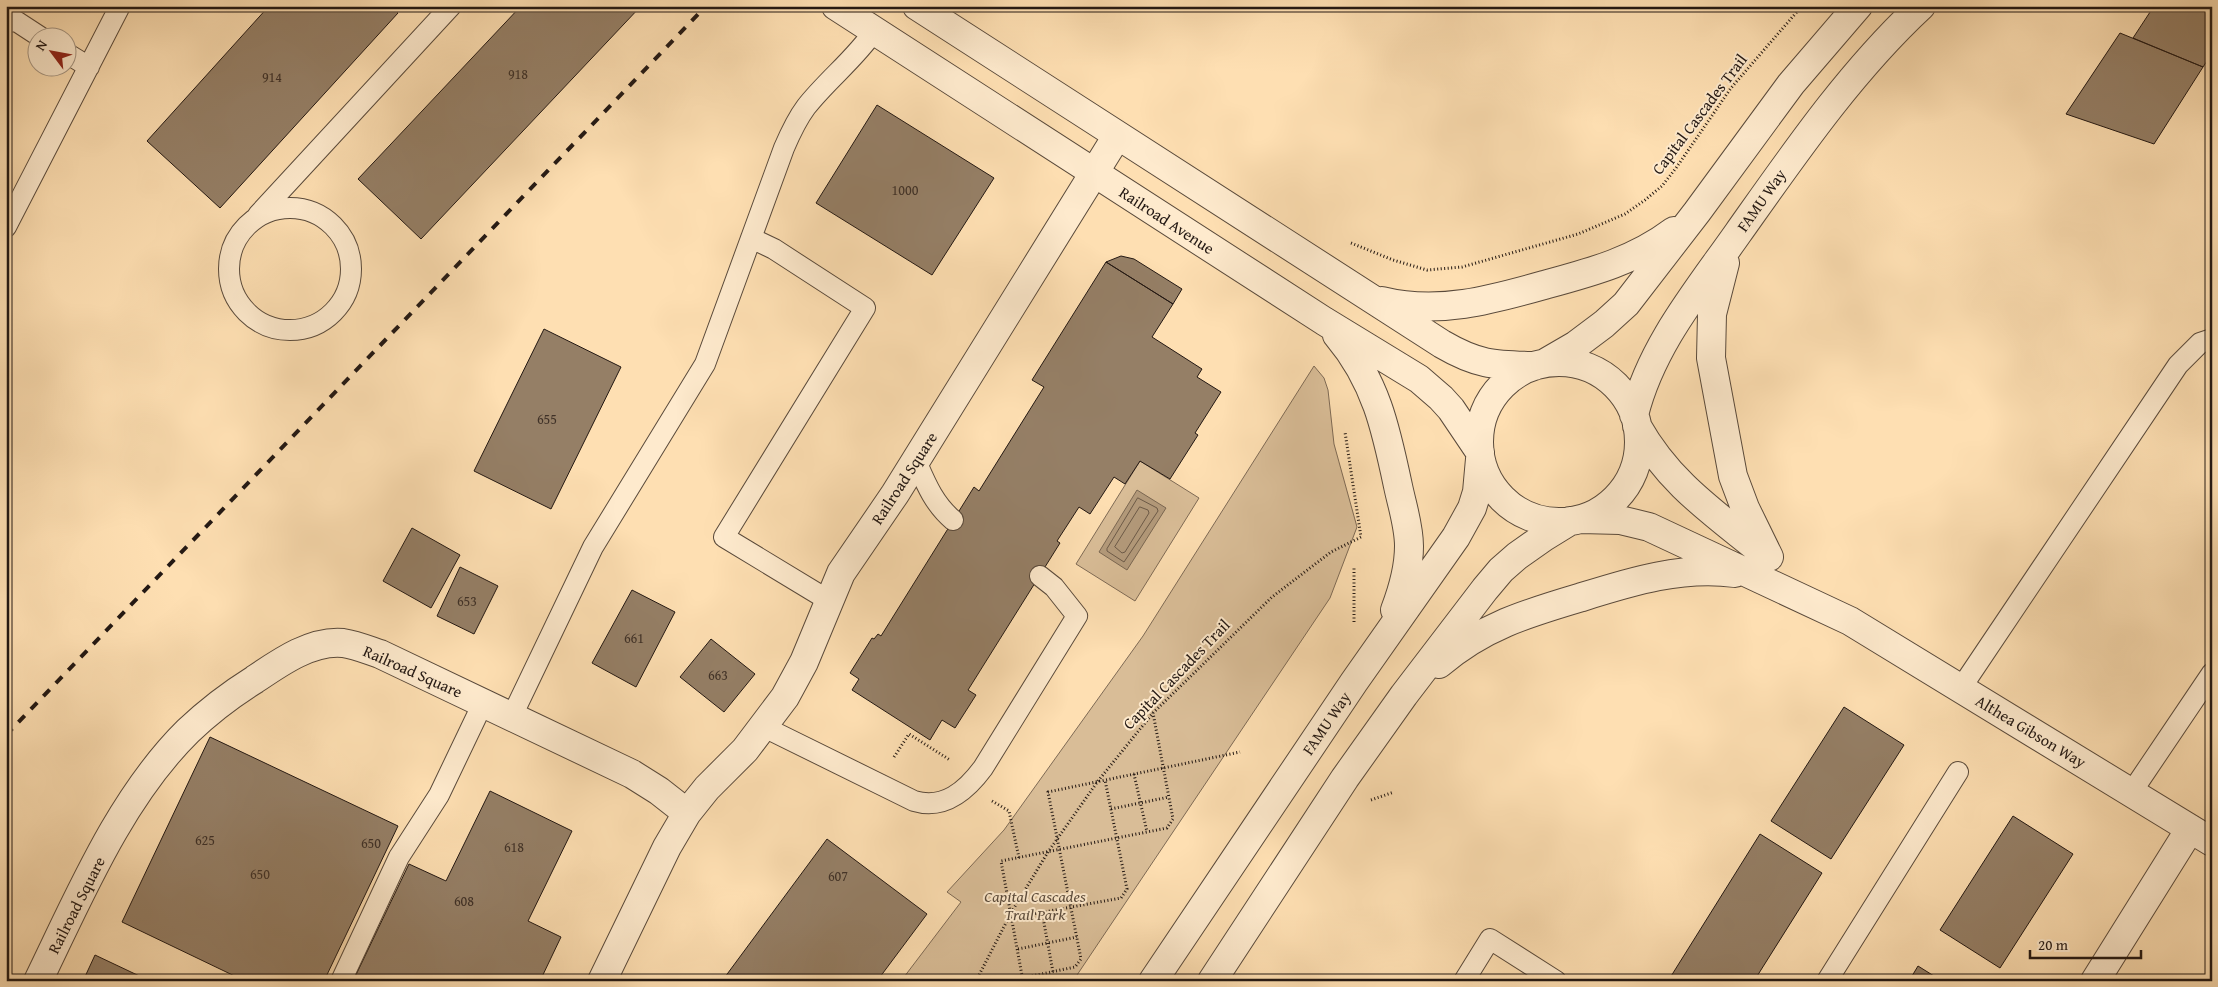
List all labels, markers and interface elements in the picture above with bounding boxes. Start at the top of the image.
north arrow [28,28,78,78]
text: N [30,35,52,54]
street label: Capital Cascades Trail [1646,48,1753,179]
house number: 918 [508,64,528,84]
house number: 914 [262,67,282,87]
street label: FAMU Way [1731,164,1792,236]
house number: 1000 [892,180,919,200]
street label: Railroad Avenue [1115,180,1219,260]
house number: 655 [537,409,557,429]
street label: Railroad Square [865,427,943,529]
house number: 653 [457,591,477,611]
street label: Capital Cascades Trail [1117,613,1236,735]
house number: 661 [624,628,644,648]
street label: Railroad Square [360,638,466,704]
house number: 663 [708,665,728,685]
street label: FAMU Way [1296,686,1356,760]
street label: Althea Gibson Way [1971,688,2091,774]
house number: 625 [195,830,215,850]
house number: 650 [361,833,381,853]
house number: 618 [504,837,524,857]
street label: Railroad Square [41,852,111,958]
house number: 650 [250,864,270,884]
house number: 607 [828,866,848,886]
park label: Capital Cascades Trail Park [984,884,1086,926]
house number: 608 [454,891,474,911]
scale bar [2030,927,2142,959]
text: 20 m [2038,934,2069,955]

